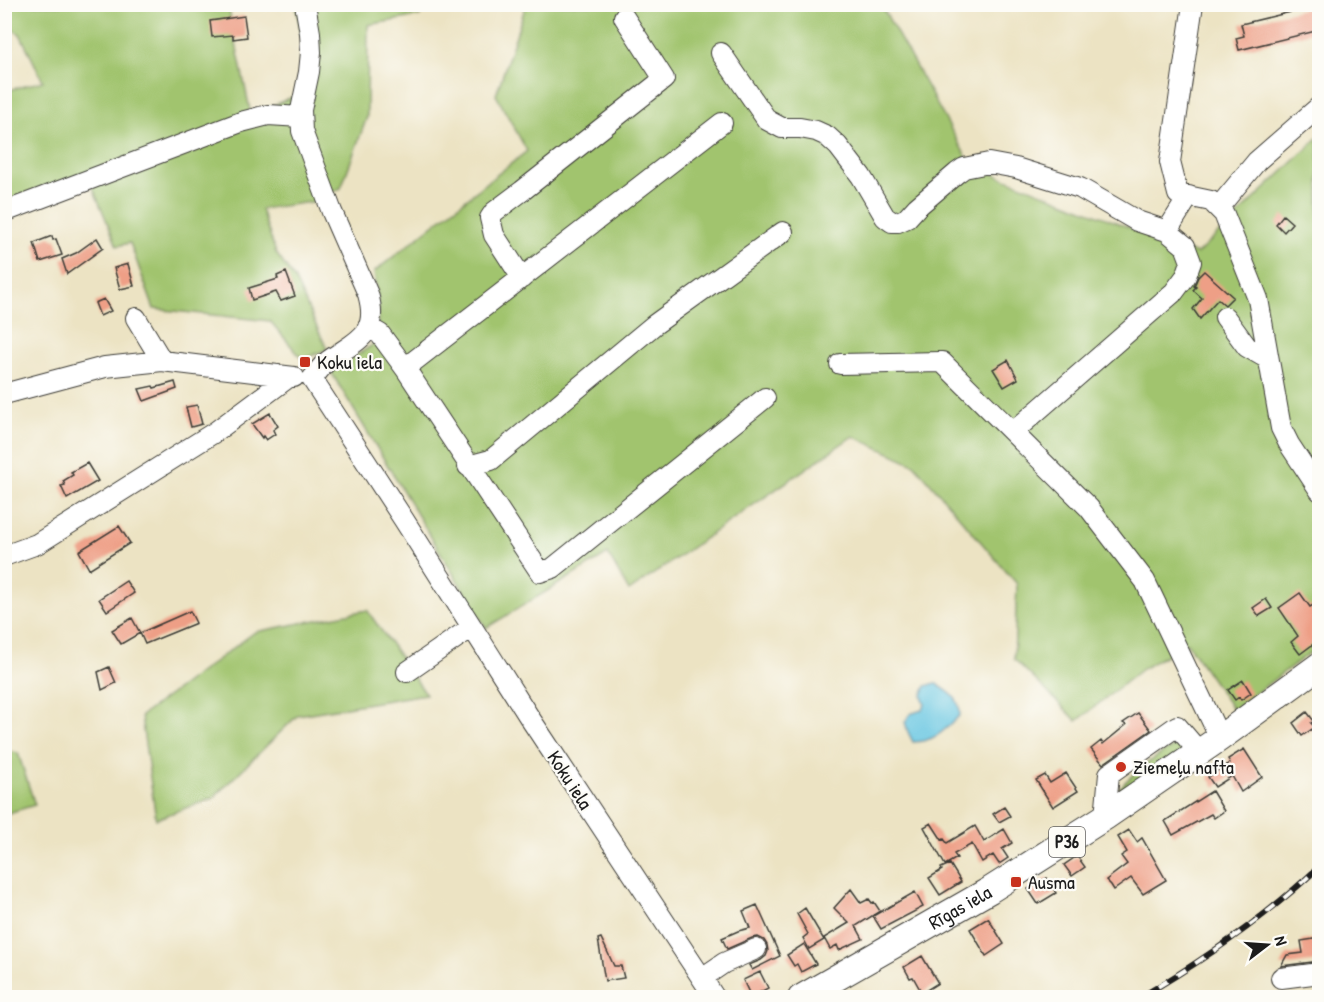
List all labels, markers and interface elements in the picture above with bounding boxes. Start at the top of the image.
place label: Koku iela [317,348,382,375]
marker: Koku iela [298,355,312,369]
street label: Koku iela [541,745,600,814]
place label: Ziemeļu nafta [1133,753,1234,780]
marker: Ziemeļu nafta [1114,760,1128,774]
road number: P36 [1049,827,1085,857]
place label: Ausma [1028,868,1075,895]
marker: Ausma [1009,875,1023,889]
street label: Rīgas iela [923,878,996,935]
north arrow [1237,915,1297,975]
text: N [1270,933,1293,948]

